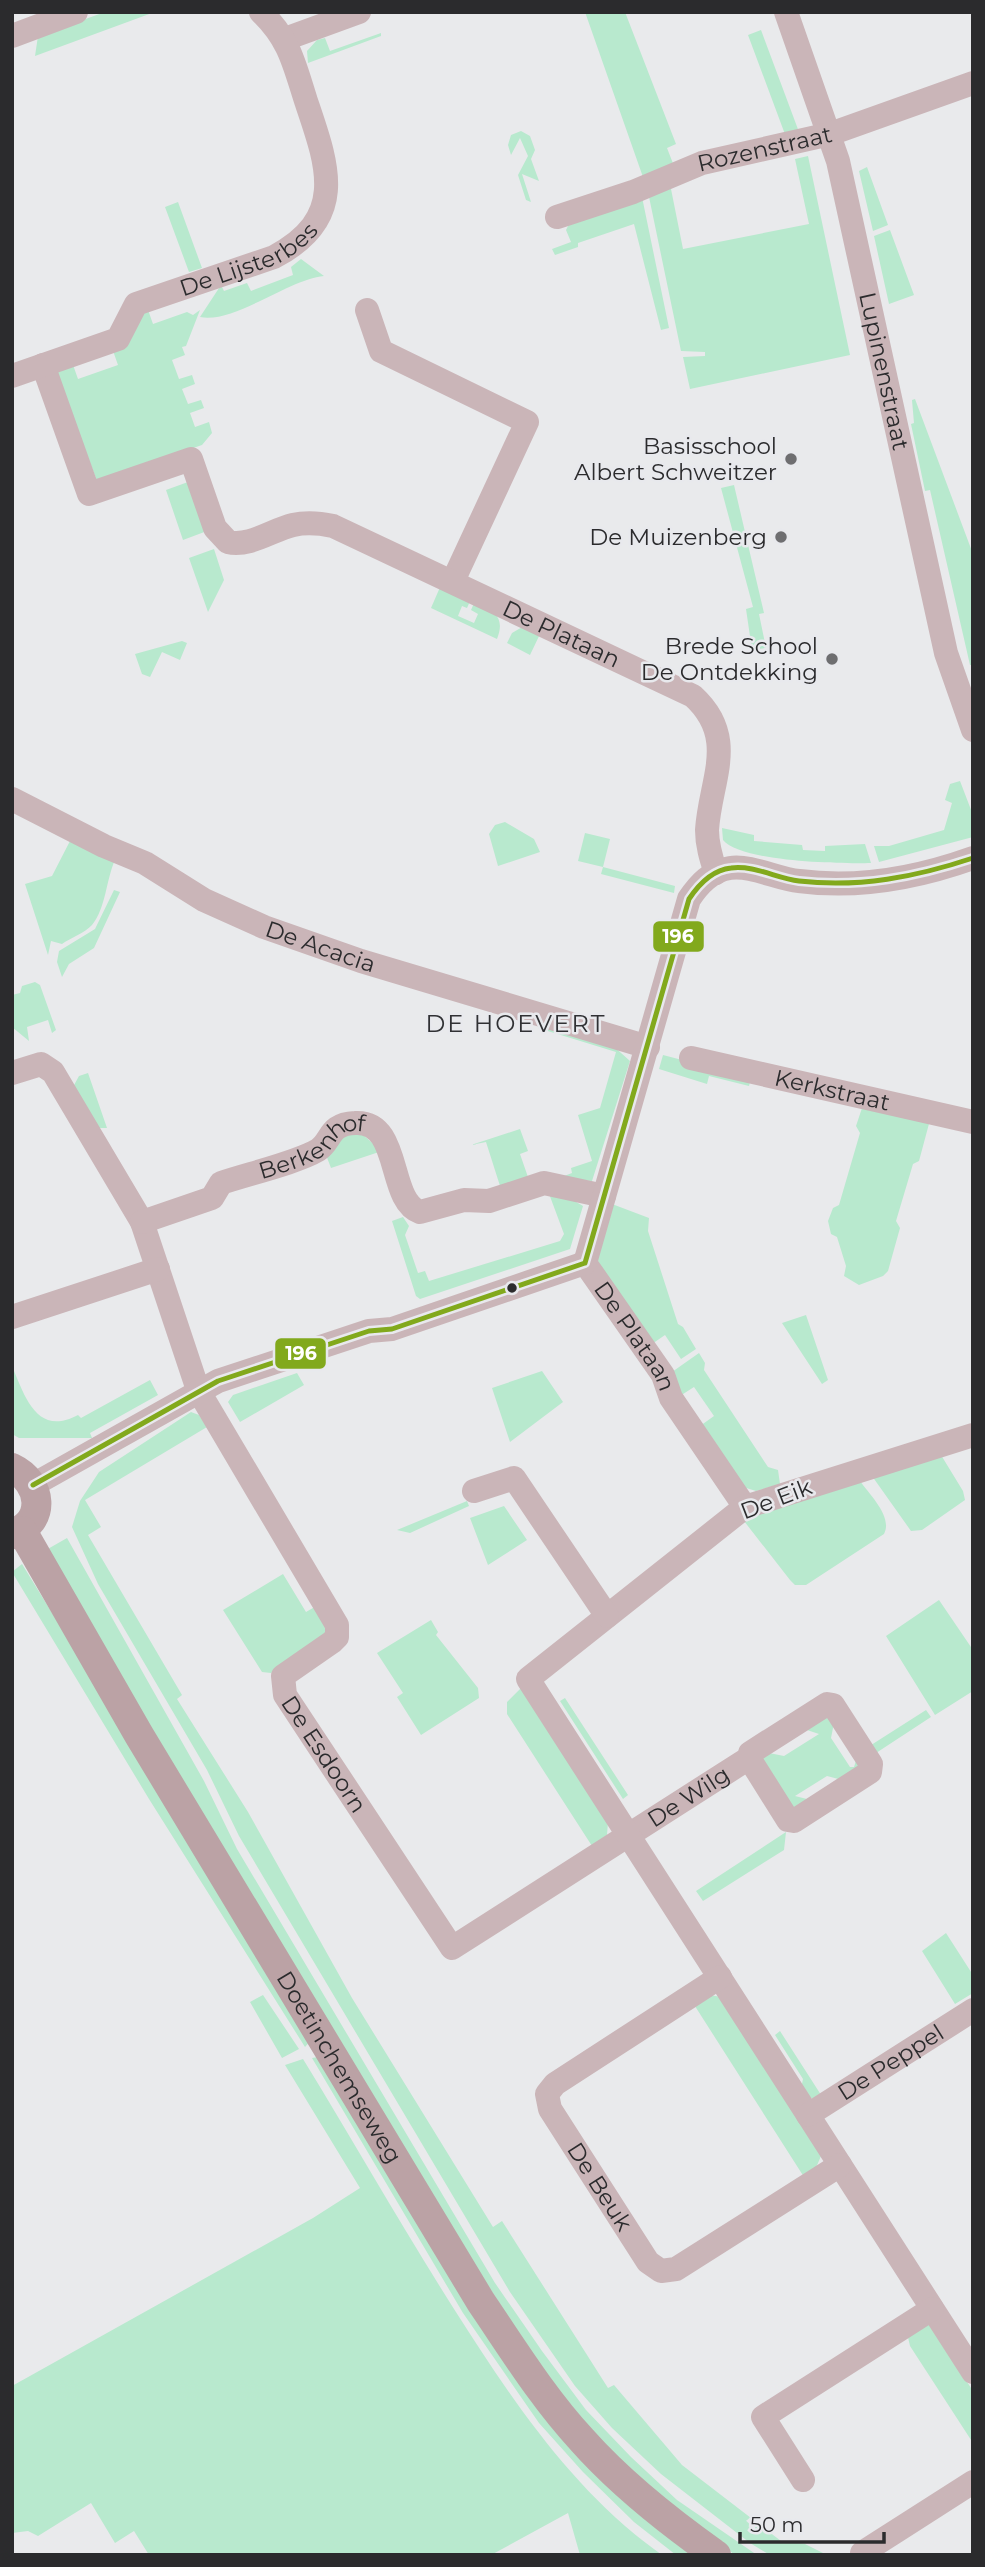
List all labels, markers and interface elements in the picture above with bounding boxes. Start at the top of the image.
street label: Rozenstraat [695,120,835,178]
street label: De Lijsterbes [176,217,324,302]
street label: Lupinenstraat [853,290,915,453]
place label: Basisschool Albert Schweitzer [574,432,777,486]
marker: Basisschool Albert Schweitzer [783,451,799,467]
place label: De Muizenberg [589,523,767,551]
marker: De Muizenberg [773,529,789,545]
street label: De Plataan [498,594,625,674]
place label: Brede School De Ontdekking [641,632,818,686]
marker: Brede School De Ontdekking [824,651,840,667]
street label: De Acacia [262,915,379,979]
line badge: 196 [652,920,705,953]
text: 196 [662,925,694,948]
district label: DE HOEVERT [426,1009,606,1038]
street label: Kerkstraat [772,1063,893,1117]
street label: Berkenhof [255,1109,368,1185]
street label: De Plataan [588,1276,681,1395]
unlabelled marker [505,1281,519,1295]
line badge: 196 [274,1337,327,1370]
text: 196 [285,1342,317,1365]
street label: De Eik [736,1473,816,1525]
street label: De Esdoorn [275,1690,373,1818]
street label: De Wilg [642,1760,735,1833]
street label: Doetinchemseweg [271,1966,408,2168]
street label: De Peppel [832,2018,949,2107]
street label: De Beuk [561,2137,638,2236]
scale bar [740,2500,884,2544]
text: 50 m [750,2512,804,2537]

